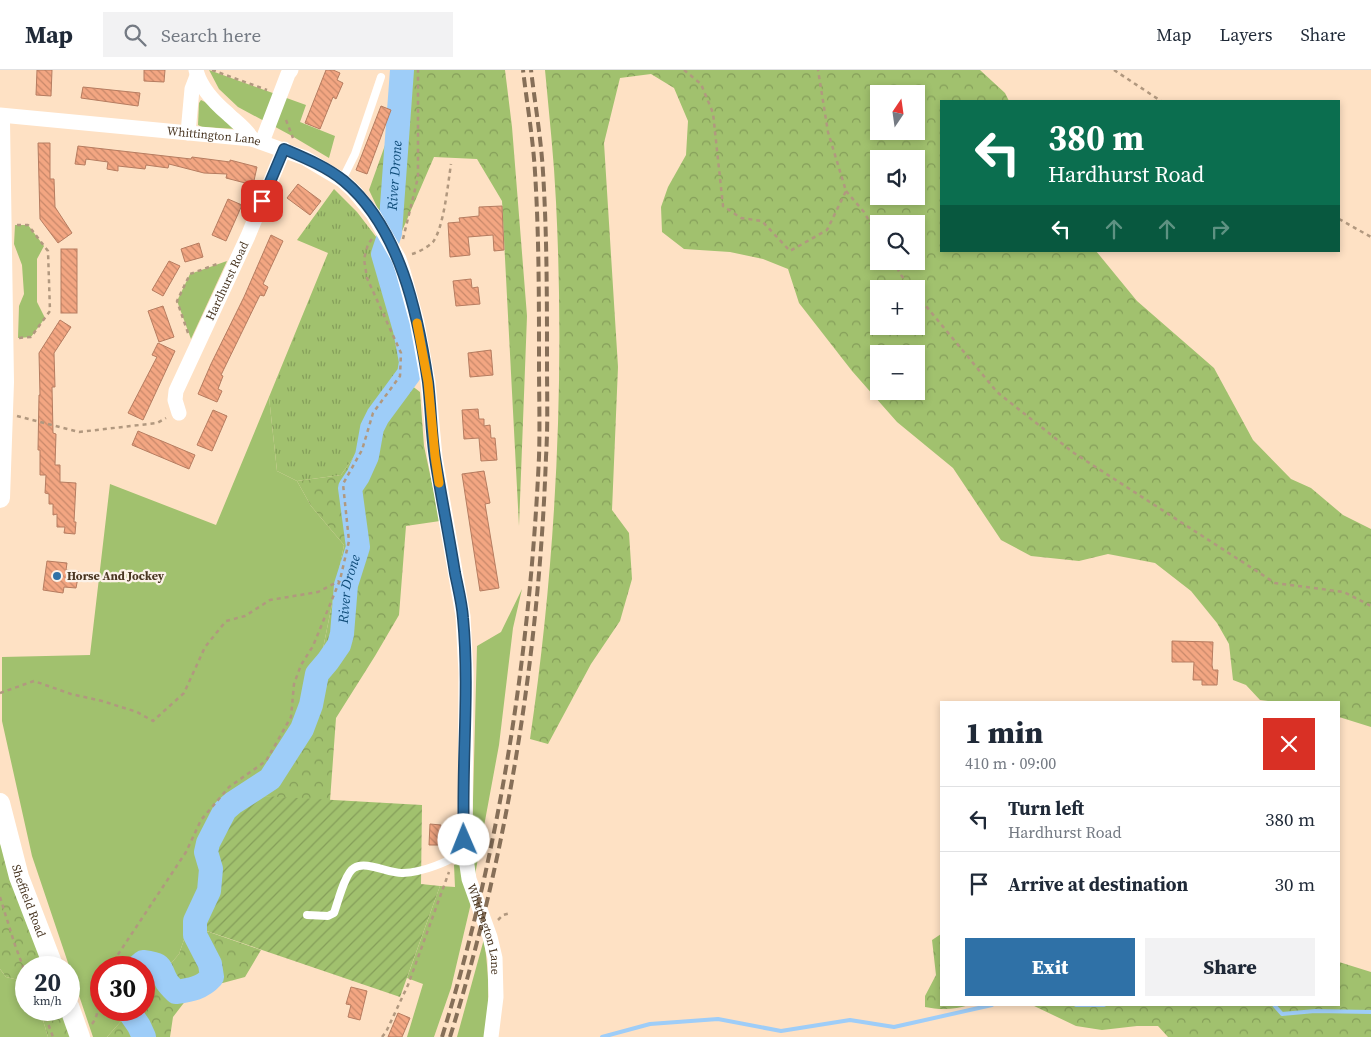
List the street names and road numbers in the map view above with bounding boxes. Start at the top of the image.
street label: Whittington Lane [166,123,263,150]
street label: Hardhurst Road [202,239,252,323]
street label: Sheffield Road [8,863,49,940]
street label: Whittington Lane [463,881,503,975]

